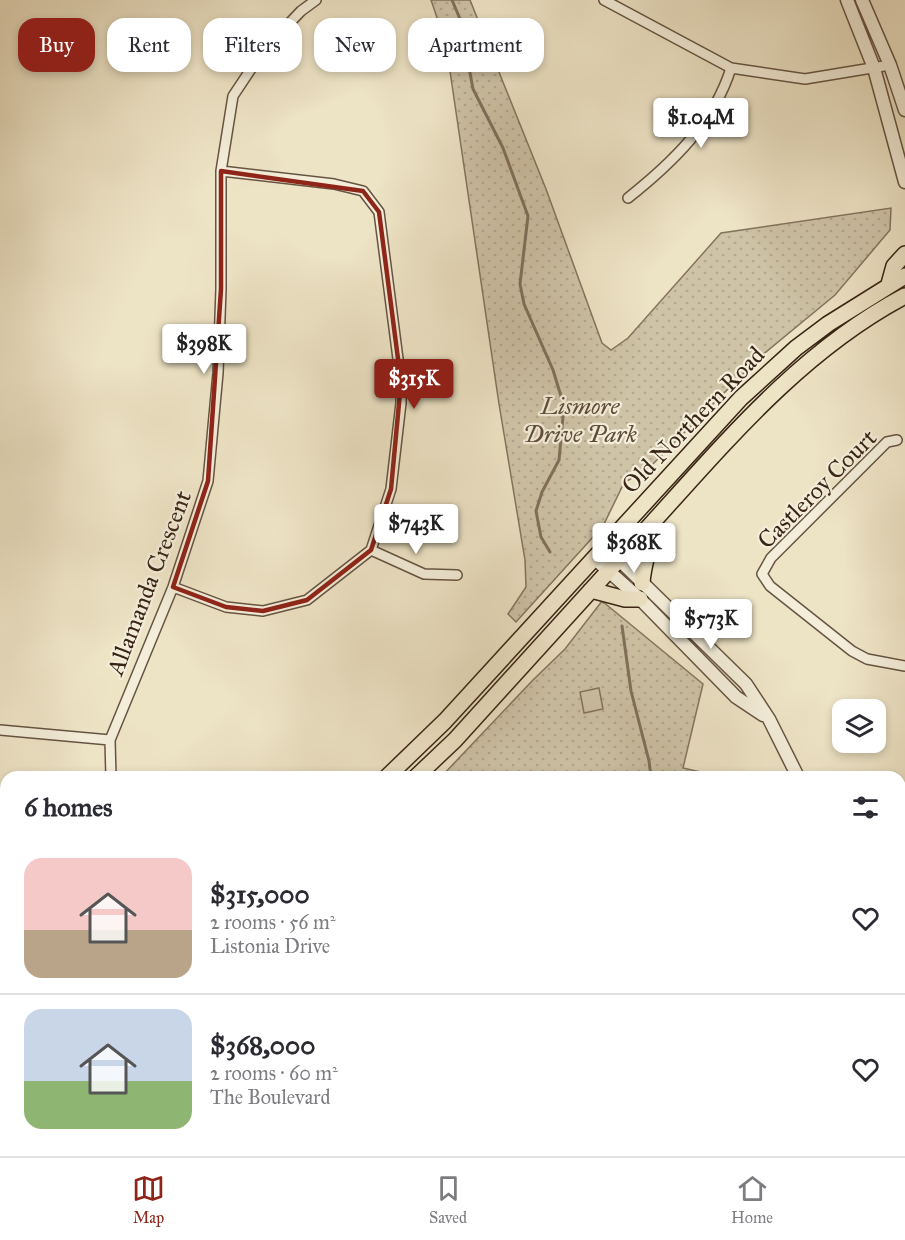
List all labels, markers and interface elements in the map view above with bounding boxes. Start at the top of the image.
chip: Buy [18,18,95,72]
chip: Rent [107,18,191,72]
chip: Filters [203,18,302,72]
chip: New [314,18,396,72]
chip: Apartment [408,18,544,72]
pin: $1.04M [652,98,750,149]
text: $1.04M [667,105,735,129]
pin: $398K [162,324,246,375]
text: $398K [176,331,232,355]
street label: Old Northern Road [615,340,771,500]
pin: $315K [372,359,456,410]
text: $315K [388,366,440,390]
park label: Lismore Drive Park [523,391,637,449]
street label: Castleroy Court [751,423,883,555]
street label: Allamanda Crescent [100,486,198,681]
pin: $743K [374,504,458,555]
text: $743K [388,511,444,535]
pin: $368K [592,523,676,574]
text: $368K [606,530,662,554]
pin: $573K [669,599,753,650]
text: $573K [684,606,738,630]
map controls [832,699,886,753]
button: layers [832,699,886,753]
text: 6 homes [24,791,113,823]
icon: filters [849,791,882,824]
text: $315,000 [210,878,310,910]
icon: home [72,882,144,954]
icon: heart [849,902,882,935]
text: 2 rooms · 56 m² [210,910,336,934]
text: Listonia Drive [210,934,330,958]
text: $368,000 [210,1029,315,1061]
icon: home [72,1033,144,1105]
icon: heart [849,1053,882,1086]
text: 2 rooms · 60 m² [210,1061,338,1085]
text: The Boulevard [210,1085,331,1109]
tab: Map [132,1172,165,1227]
tab: Saved [429,1172,467,1227]
tab: Home [731,1172,773,1227]

